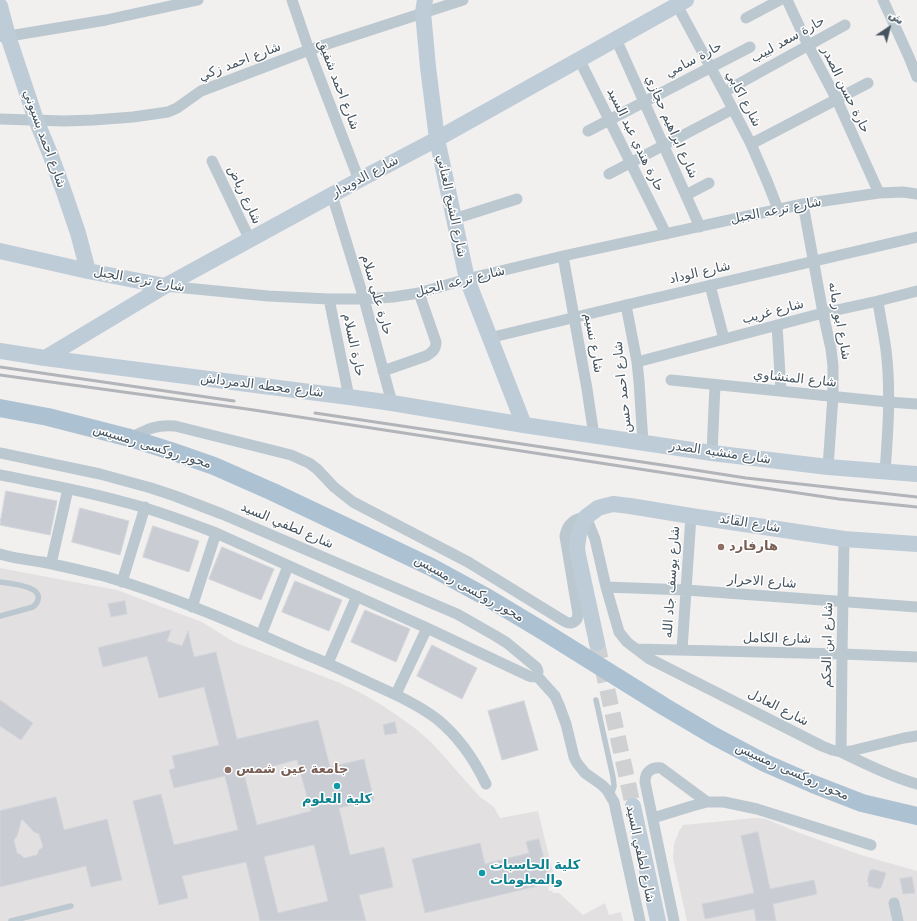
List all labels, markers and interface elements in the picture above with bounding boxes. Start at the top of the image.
north arrow [869,8,909,48]
text: ش [886,8,906,27]
street label: حارة سعد لبيب [748,13,828,67]
street label: شارع احمد شفيق [314,38,362,132]
street label: شارع احمد زكي [197,39,283,85]
street label: حارة سامي [663,39,725,81]
street label: حارة حسن الصدر [817,44,873,136]
street label: شارع اكابي [722,68,764,130]
street label: شارع ابراهيم حجازي [641,73,701,181]
street label: حارة هندي عبد السيد [603,85,667,195]
street label: شارع احمد بسيوني [19,88,69,190]
street label: شارع الدويدار [329,153,401,201]
street label: شارع الشيخ العناني [432,153,470,259]
street label: شارع رياض [224,163,264,227]
street label: شارع ترعه الجبل [729,195,823,227]
street label: حارة علي سلام [357,253,395,337]
street label: شارع الوداد [668,258,732,288]
street label: شارع ترعه الجبل [413,263,507,301]
street label: شارع ترعه الجبل [92,264,186,296]
street label: شارع ابو رمانه [824,281,854,361]
street label: شارع غريب [740,296,806,328]
street label: حارة السلام [339,312,367,378]
street label: شارع نسيم [580,312,606,374]
street label: شارع احمد حسن [610,340,636,434]
street label: شارع المنشاوي [752,367,838,391]
street label: شارع محطه الدمرداش [200,371,324,401]
street label: محور روكسى رمسيس [91,422,213,472]
street label: شارع منشيه الصدر [668,438,772,468]
street label: شارع لطفي السيد [238,499,336,553]
street label: شارع القائد [718,511,782,537]
street label: شارع يوسف جاد الله [660,525,684,639]
place label: هارفارد [729,539,778,555]
marker: هارفارد [716,542,726,552]
street label: محور روكسى رمسيس [411,552,527,626]
street label: شارع الاحرار [727,572,797,592]
street label: شارع ابن الحكم [819,602,837,688]
street label: شارع الكامل [743,631,811,647]
street label: شارع العادل [745,686,811,730]
street label: محور روكسى رمسيس [733,740,851,804]
place label: جامعة عين شمس [236,762,348,778]
marker: جامعة عين شمس [223,765,233,775]
marker: كلية العلوم [332,781,342,791]
place label: كلية العلوم [302,792,372,808]
street label: شارع لطفي السيد [622,804,658,904]
place label: كلية الحاسبات والمعلومات [490,858,580,889]
marker: كلية الحاسبات والمعلومات [477,868,487,878]

